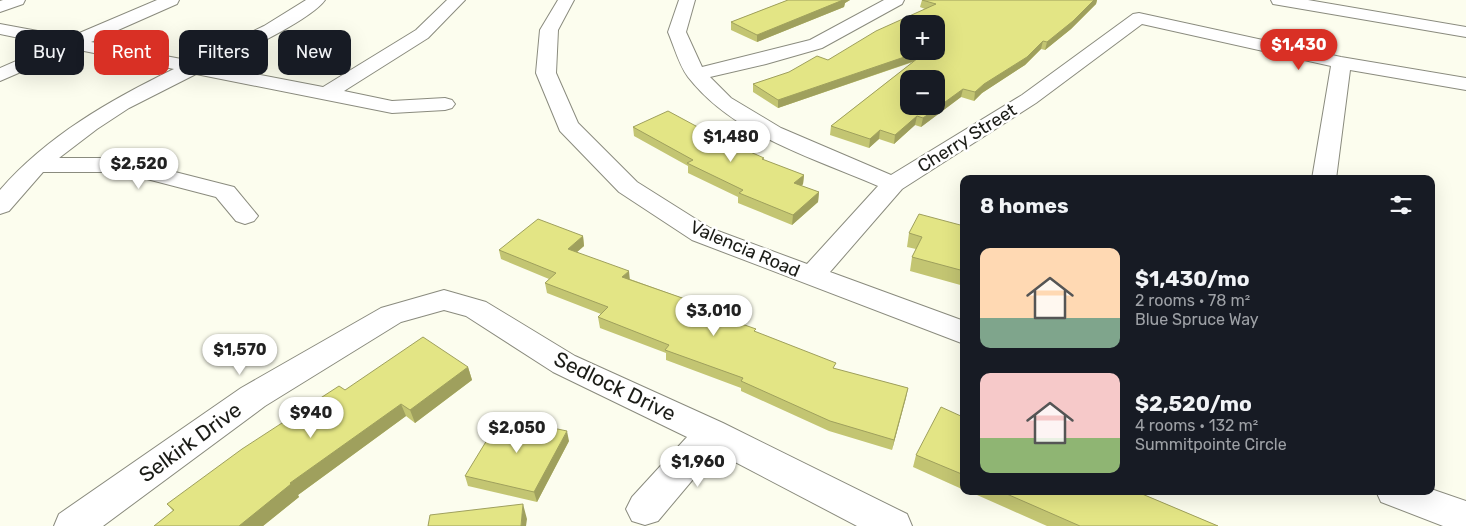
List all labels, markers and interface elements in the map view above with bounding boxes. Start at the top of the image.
map controls [900,15,945,115]
button: + [900,15,945,60]
pin: $1,430 [1258,28,1340,71]
chip: Buy [15,30,84,75]
chip: Rent [94,30,169,75]
chip: Filters [179,30,268,75]
chip: New [278,30,351,75]
text: $1,430 [1271,35,1327,54]
button: − [900,70,945,115]
street label: Cherry Street [913,99,1021,177]
pin: $1,480 [690,120,772,163]
text: $1,480 [703,127,759,146]
pin: $2,520 [98,148,180,190]
text: $2,520 [110,154,168,173]
icon: filters [1387,191,1415,219]
text: 8 homes [980,193,1069,218]
street label: Valencia Road [687,216,803,282]
text: $1,430/mo [1135,266,1249,291]
icon: home [1020,268,1080,328]
text: 2 rooms · 78 m² [1135,291,1250,310]
pin: $3,010 [673,294,755,337]
text: $3,010 [686,301,742,320]
text: Blue Spruce Way [1135,310,1259,329]
pin: $1,570 [199,334,281,376]
text: $1,570 [213,340,267,359]
street label: Sedlock Drive [550,346,680,426]
text: $2,520/mo [1135,391,1252,416]
icon: home [1020,393,1080,453]
pin: $940 [281,396,341,439]
street label: Selkirk Drive [134,397,246,487]
text: $940 [290,403,332,422]
pin: $2,050 [476,412,558,454]
text: 4 rooms · 132 m² [1135,416,1258,435]
text: $2,050 [488,418,546,437]
text: Summitpointe Circle [1135,435,1287,454]
pin: $1,960 [657,446,739,488]
text: $1,960 [671,452,725,471]

